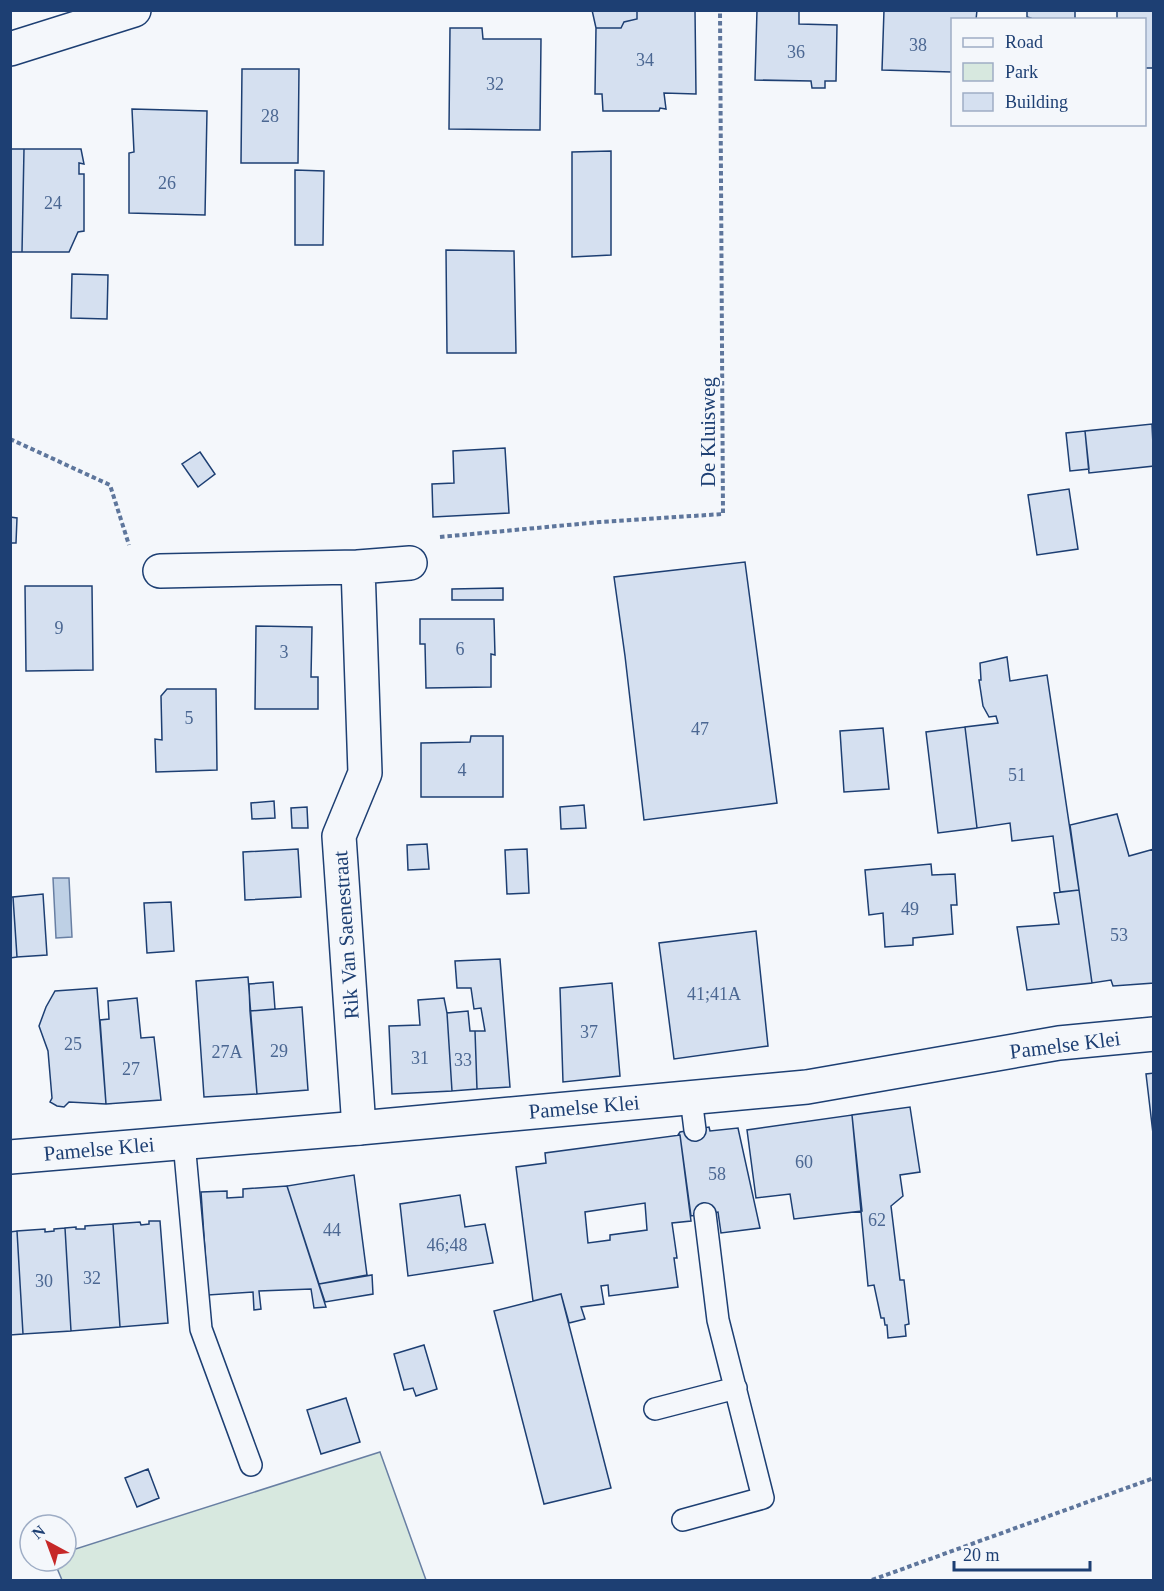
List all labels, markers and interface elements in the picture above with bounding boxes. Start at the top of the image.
legend [951,18,1146,126]
text: Road [1005,32,1043,52]
house number: 38 [909,35,927,55]
house number: 36 [787,42,805,62]
house number: 34 [636,50,654,70]
text: Park [1005,62,1038,82]
house number: 32 [486,74,504,94]
text: Building [1005,92,1068,112]
house number: 28 [261,106,279,126]
house number: 26 [158,173,176,193]
house number: 24 [44,193,62,213]
street label: De Kluisweg [696,376,720,487]
house number: 9 [55,618,64,638]
house number: 6 [456,639,465,659]
house number: 3 [280,642,289,662]
house number: 5 [185,708,194,728]
house number: 47 [691,719,709,739]
house number: 4 [458,760,467,780]
house number: 51 [1008,765,1026,785]
street label: Rik Van Saenestraat [328,850,364,1020]
house number: 49 [901,899,919,919]
house number: 53 [1110,925,1128,945]
house number: 41;41A [687,984,741,1004]
house number: 37 [580,1022,598,1042]
street label: Pamelse Klei [1008,1026,1122,1064]
house number: 25 [64,1034,82,1054]
house number: 29 [270,1041,288,1061]
house number: 27A [212,1042,243,1062]
house number: 31 [411,1048,429,1068]
house number: 33 [454,1050,472,1070]
house number: 27 [122,1059,140,1079]
street label: Pamelse Klei [527,1090,641,1124]
street label: Pamelse Klei [42,1132,156,1166]
house number: 60 [795,1152,813,1172]
house number: 58 [708,1164,726,1184]
house number: 62 [868,1210,886,1230]
house number: 44 [323,1220,341,1240]
house number: 46;48 [426,1235,468,1255]
house number: 32 [83,1268,101,1288]
house number: 30 [35,1271,53,1291]
north arrow [18,1513,78,1573]
text: N [29,1522,49,1542]
scale bar [954,1534,1090,1572]
text: 20 m [963,1545,1000,1565]

